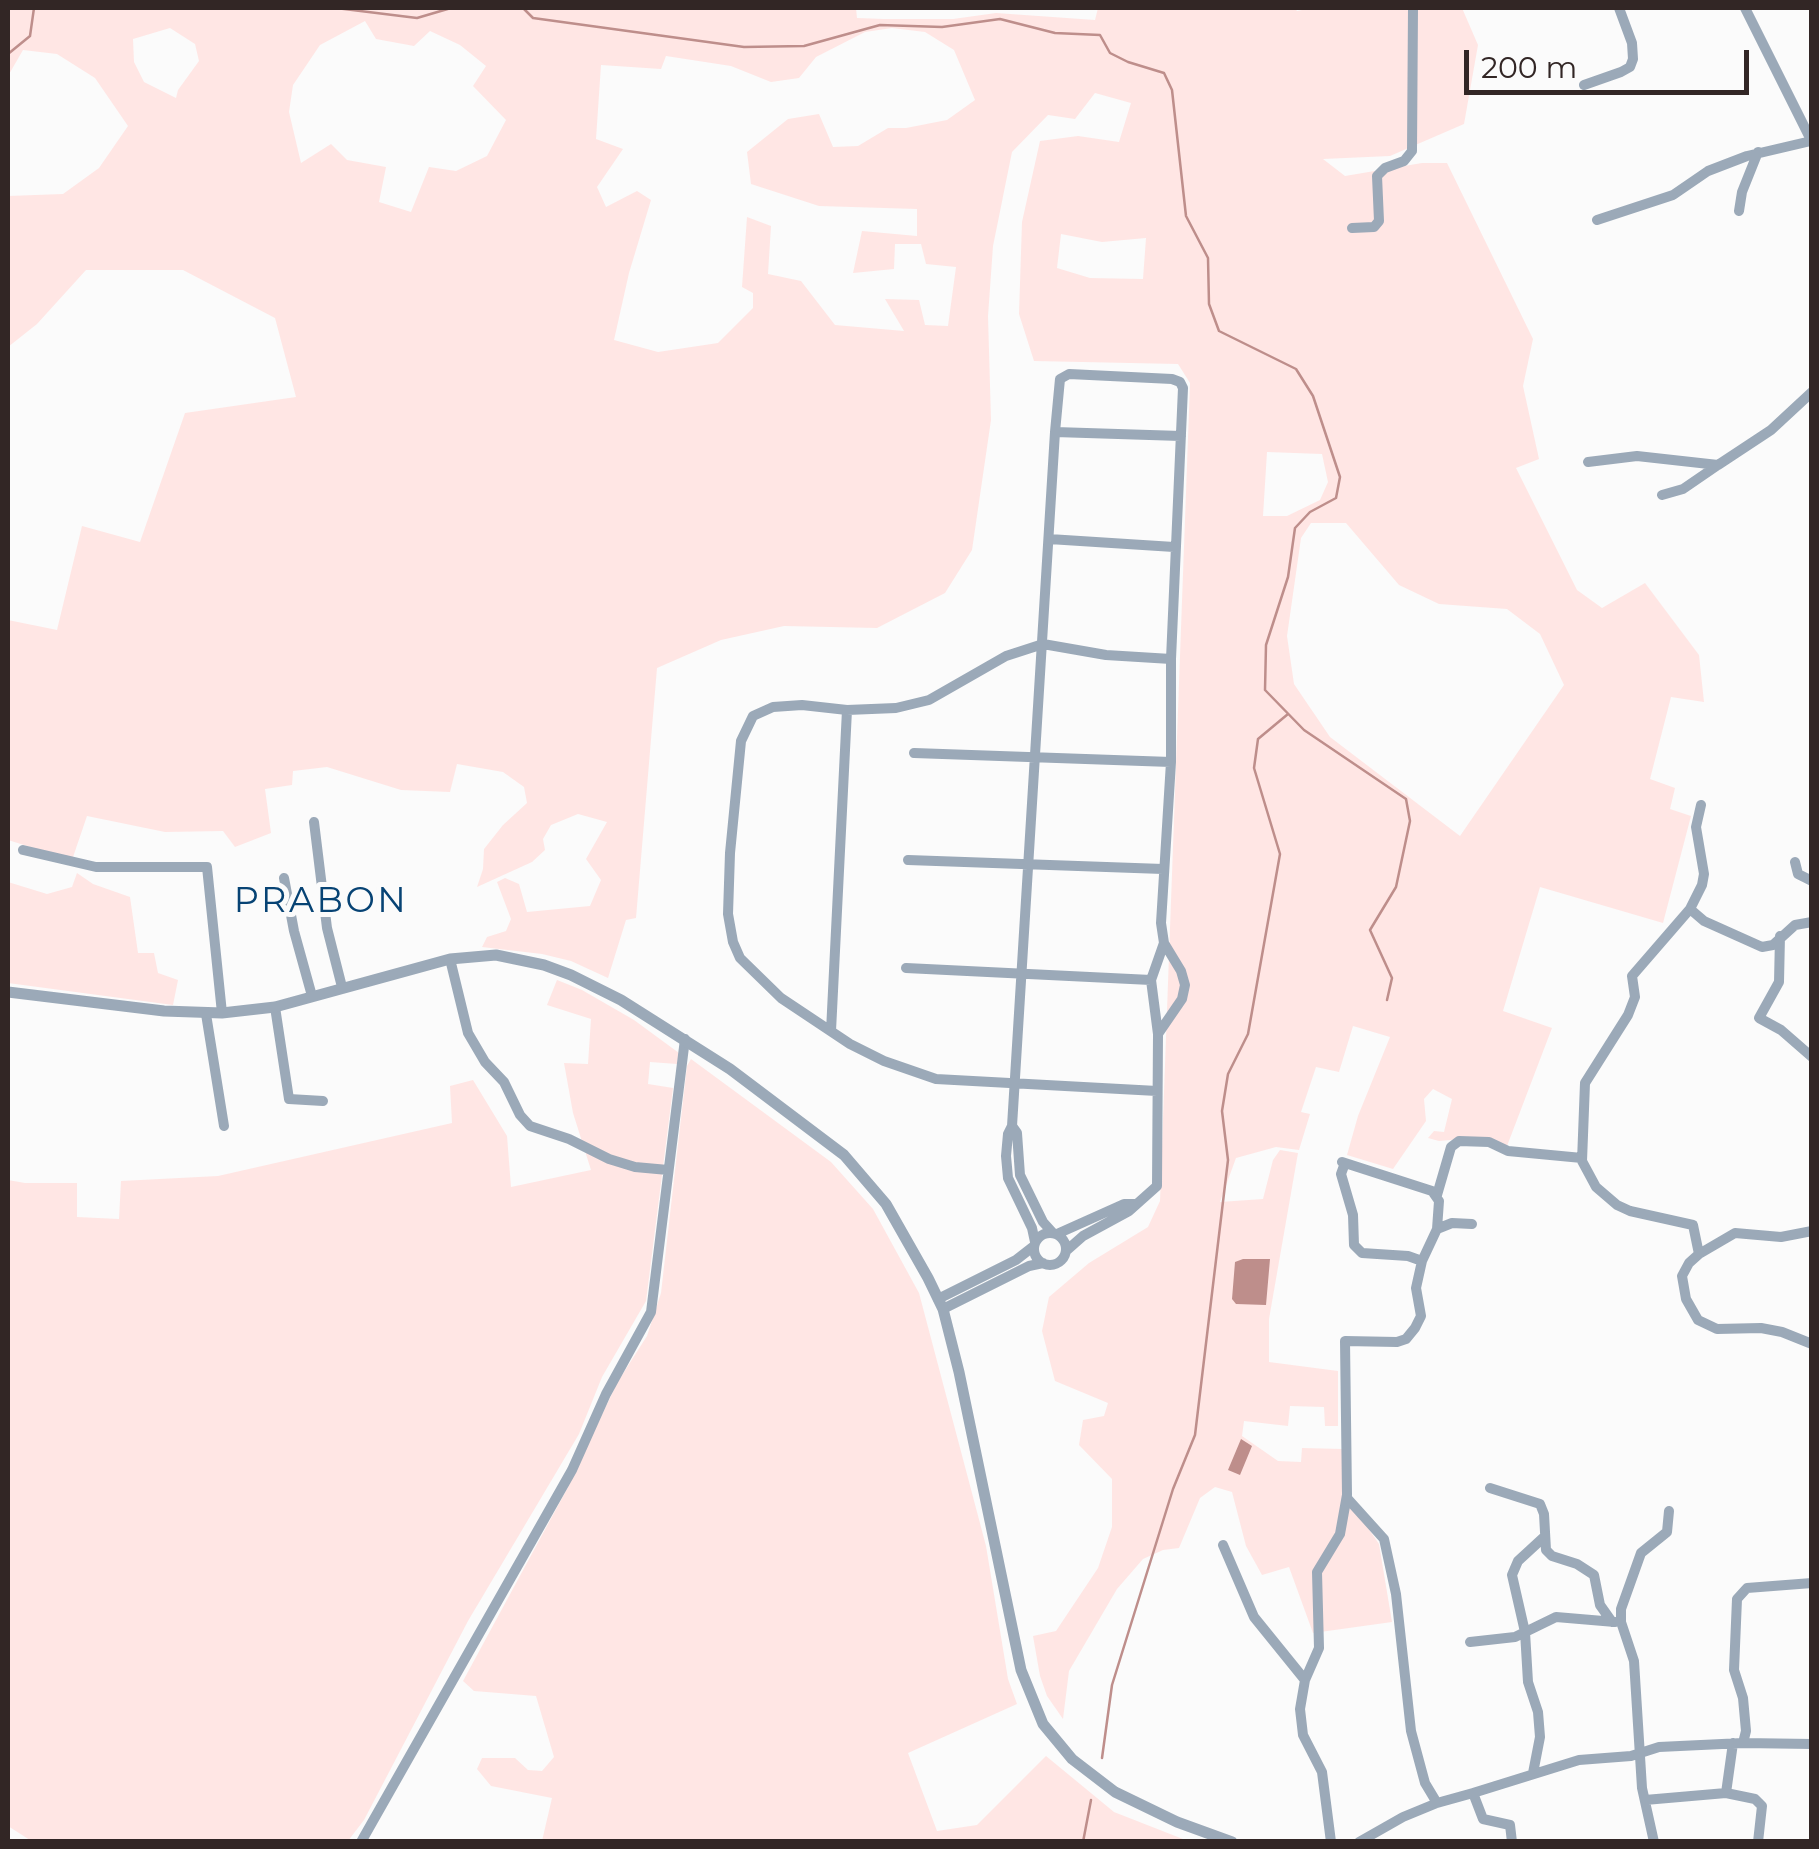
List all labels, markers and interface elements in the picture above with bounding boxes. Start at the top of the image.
scale bar [1469,30,1754,92]
text: 200 m [1481,49,1577,86]
district label: PRABON [234,881,408,923]

